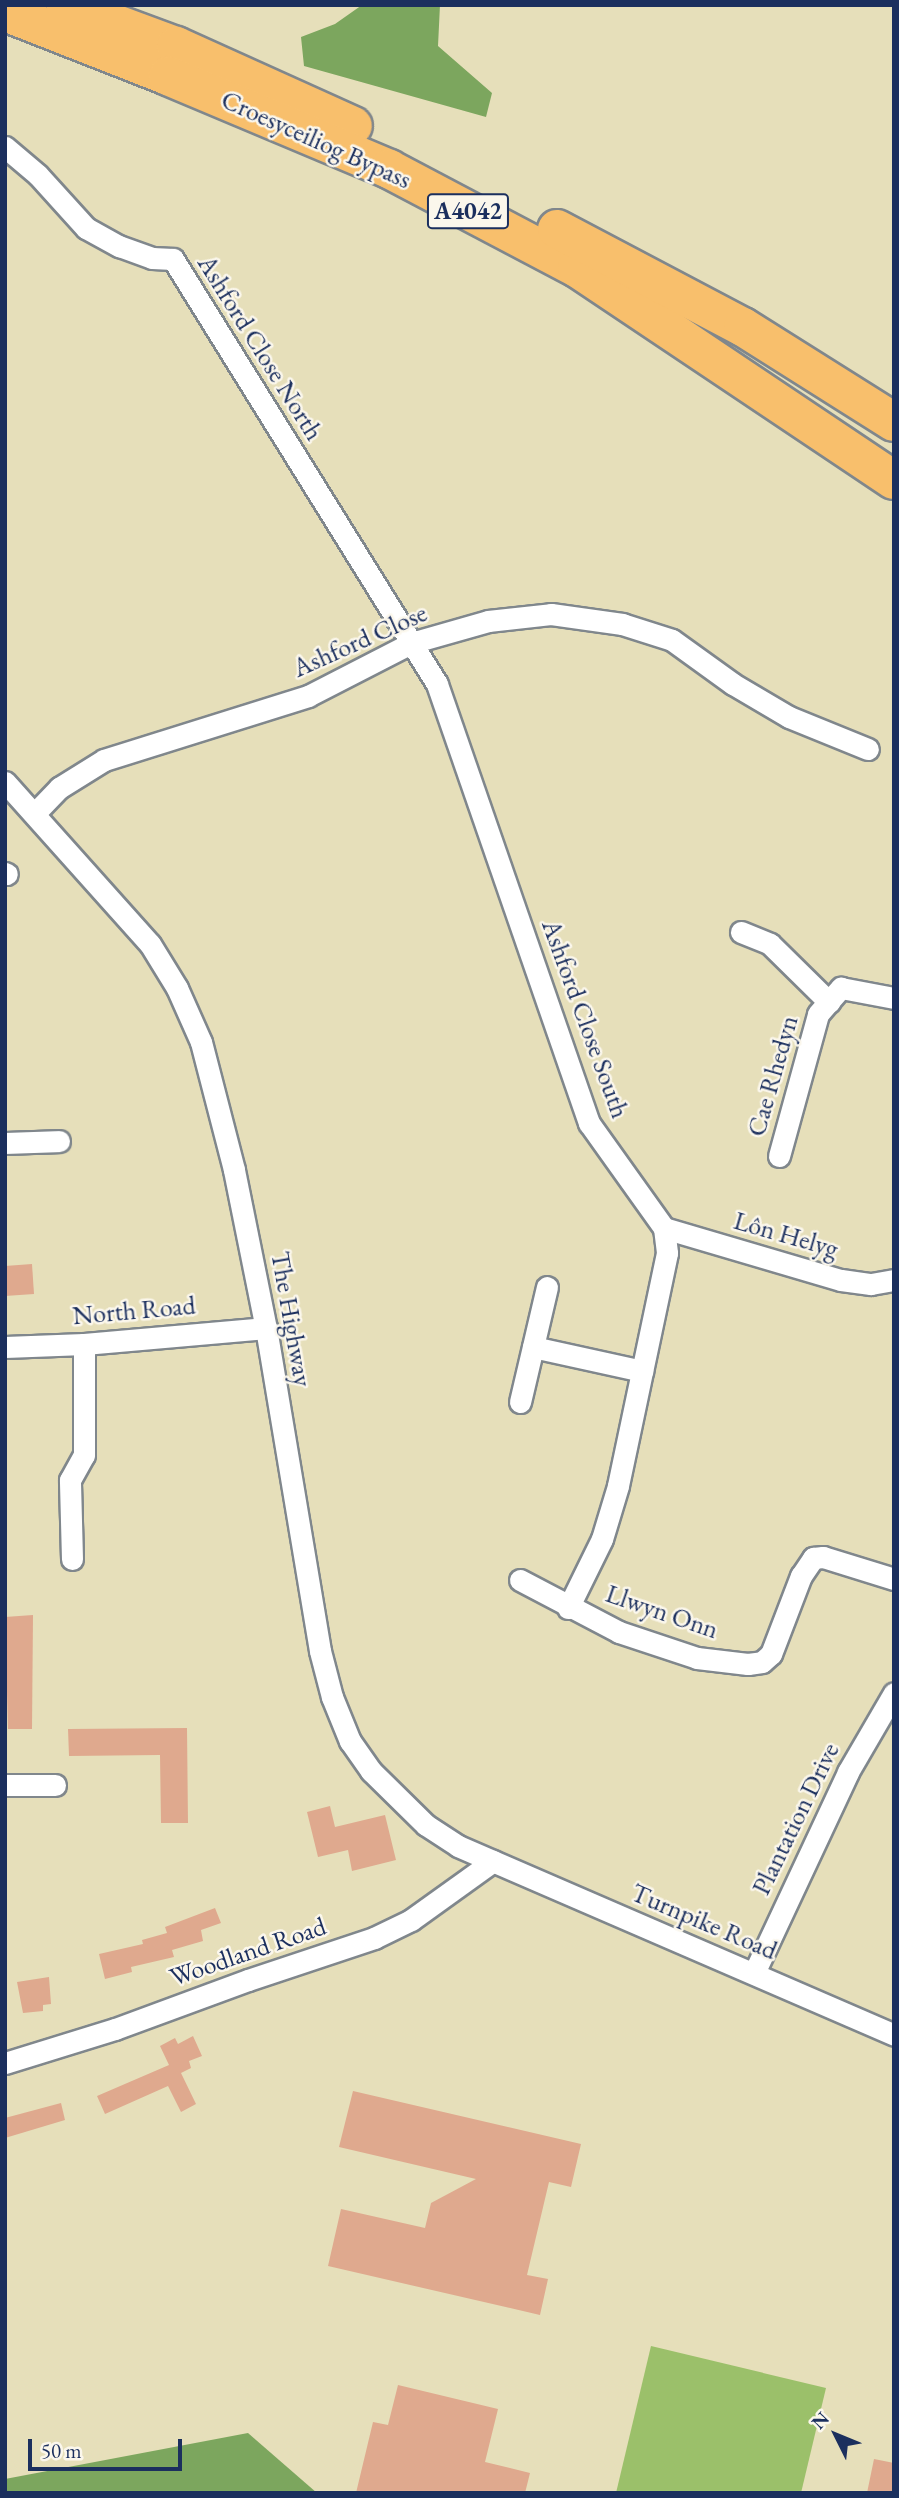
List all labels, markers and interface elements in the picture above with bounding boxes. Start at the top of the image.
street label: Croesyceiliog Bypass [216,84,416,196]
road number: A4042 [426,190,510,232]
street label: Ashford Close North [191,250,329,446]
street label: Ashford Close [288,598,432,684]
street label: Ashford Close South [535,916,635,1122]
street label: Cae Rhedyn [741,1012,805,1140]
street label: Lôn Helyg [730,1205,842,1265]
street label: The Highway [264,1249,318,1389]
street label: North Road [71,1290,197,1332]
street label: Llwyn Onn [602,1578,722,1646]
street label: Plantation Drive [746,1738,846,1900]
street label: Turnpike Road [626,1877,782,1967]
street label: Woodland Road [166,1911,330,1993]
north arrow [801,2400,871,2470]
text: N [806,2406,835,2434]
scale bar [32,2424,186,2468]
text: 50 m [41,2437,82,2464]

